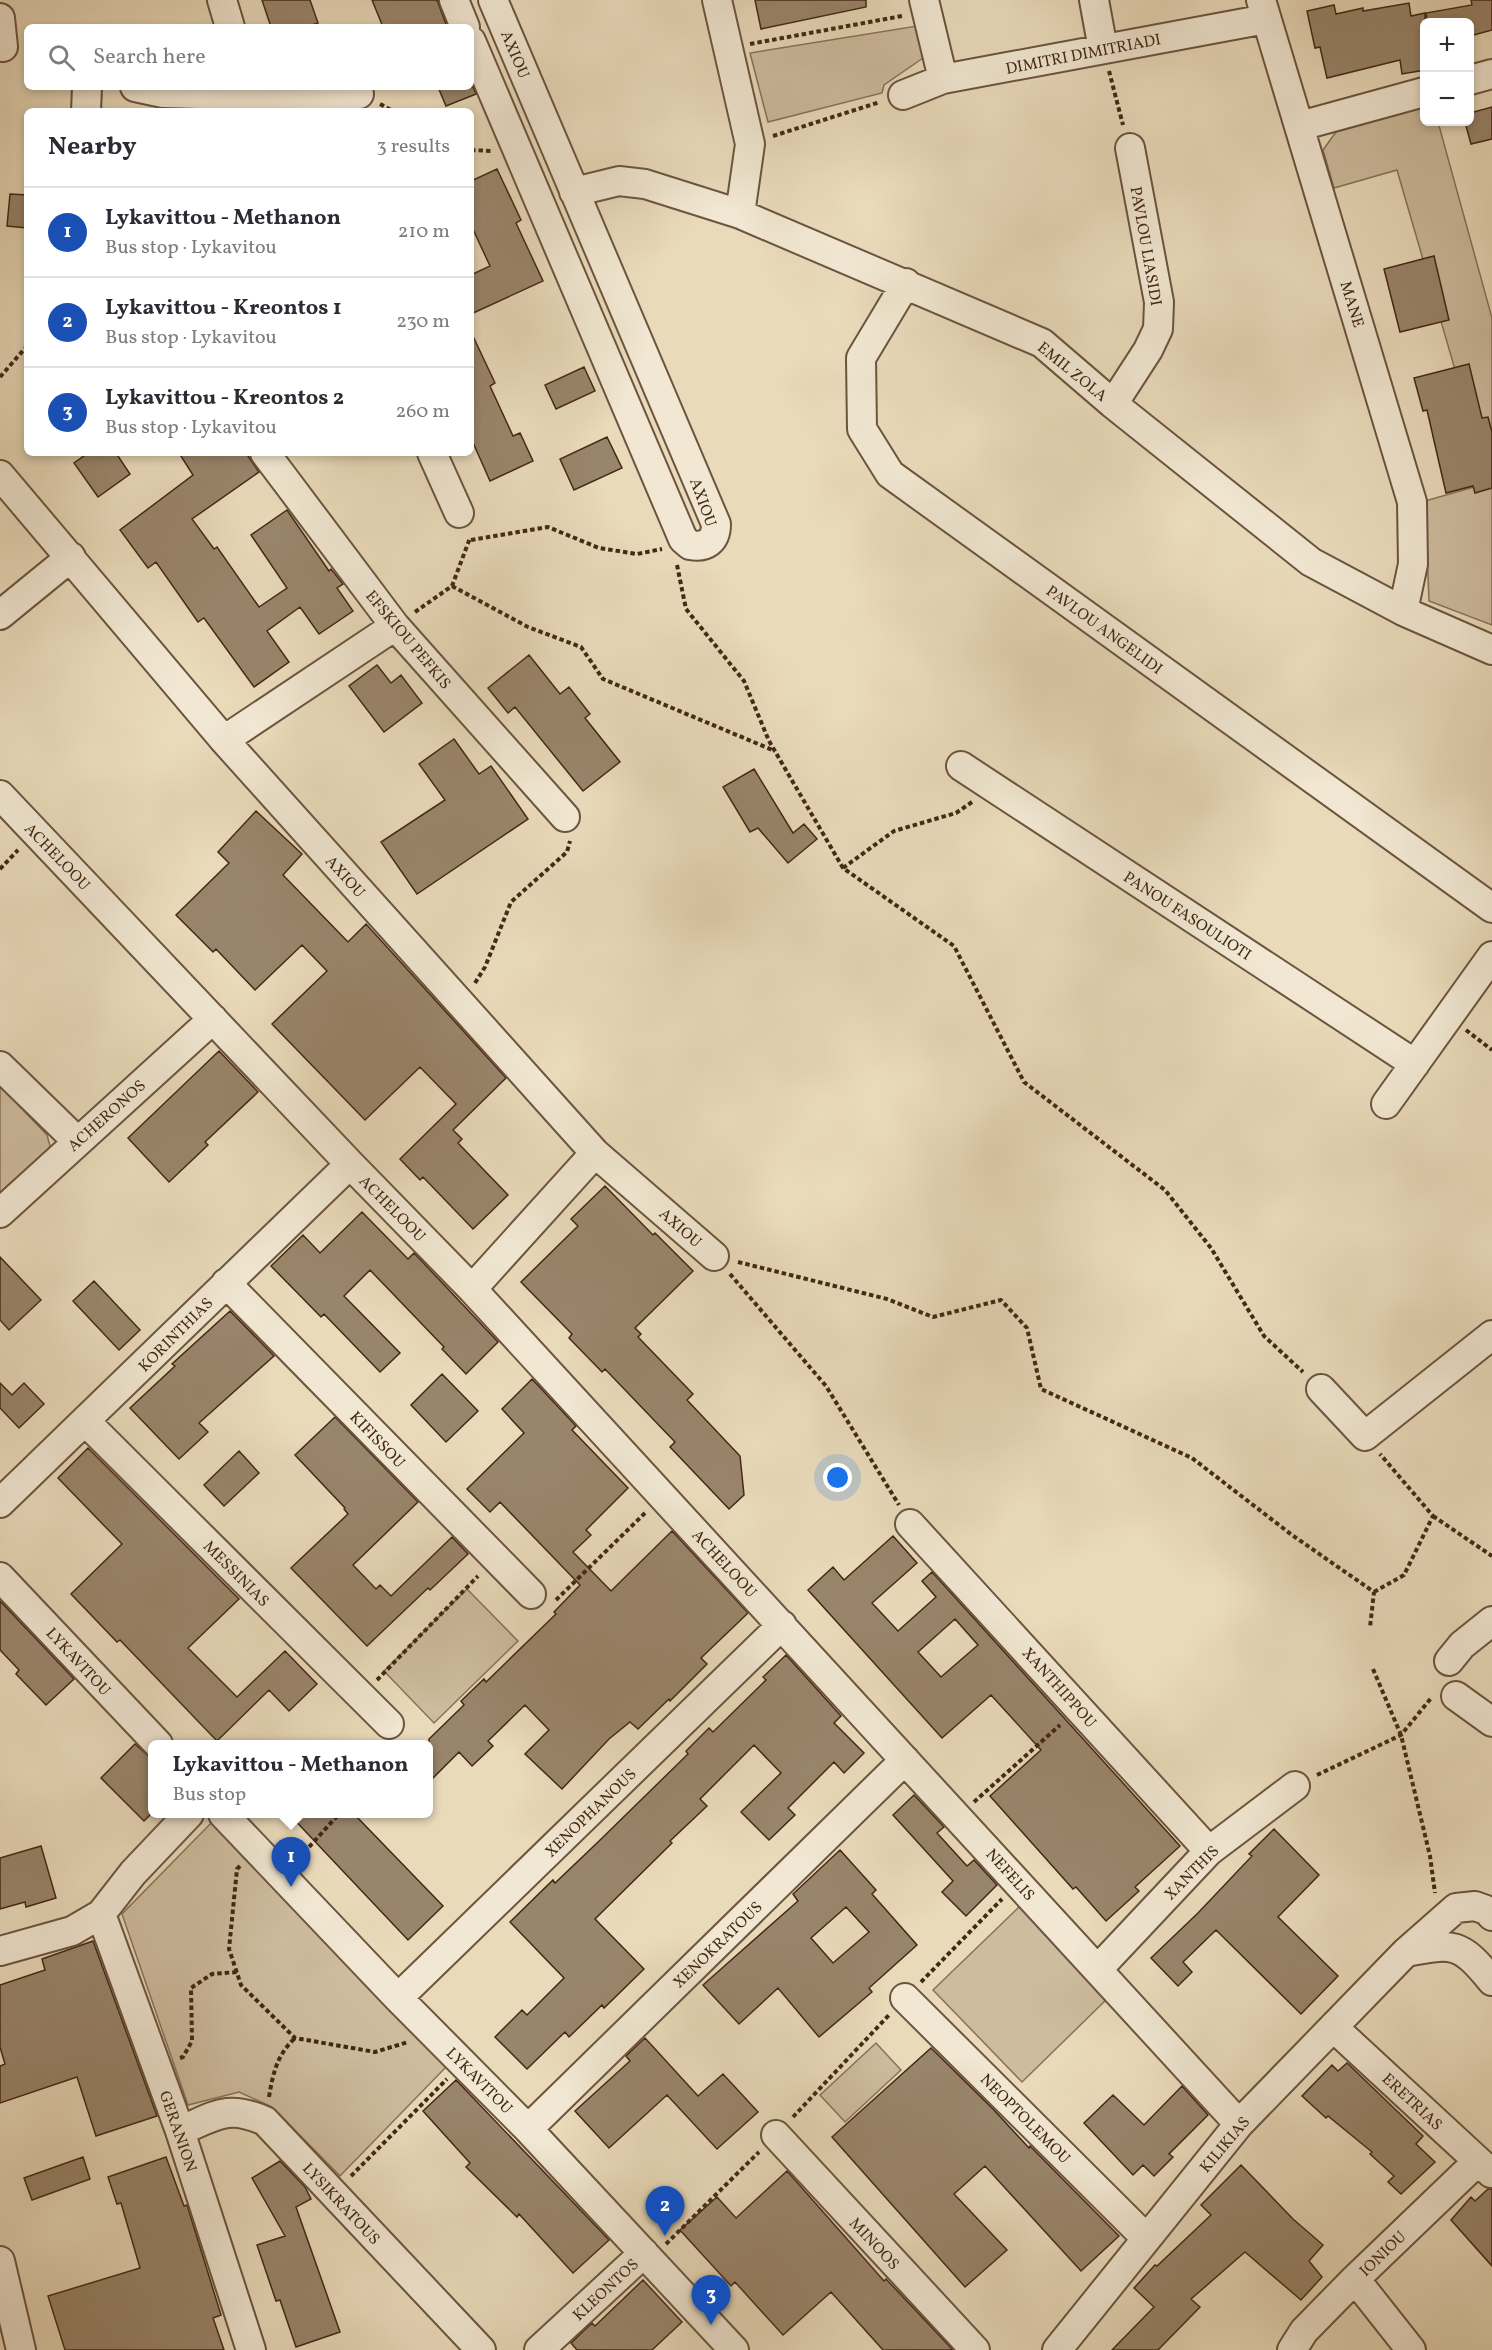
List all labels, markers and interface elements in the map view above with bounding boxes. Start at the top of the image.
map controls [1420,18,1474,126]
button: + [1420,18,1474,72]
search box [24,24,474,90]
street label: AXIOU [494,27,534,82]
street label: DIMITRI DIMITRIADI [1004,29,1163,81]
icon: search [45,41,78,74]
text: Search here [93,42,206,73]
button: − [1420,72,1474,126]
text: Nearby [48,129,137,165]
text: 3 results [376,133,450,161]
street label: PAVLOU LIASIDI [1124,185,1166,308]
text: Lykavittou - Methanon [105,203,341,234]
text: 1 [63,218,72,246]
text: 210 m [398,218,450,246]
text: Bus stop · Lykavitou [105,234,277,262]
street label: MANE [1334,279,1369,331]
text: Lykavittou - Kreontos 1 [105,293,342,324]
text: 2 [62,308,73,336]
text: 230 m [396,308,450,336]
text: Bus stop · Lykavitou [105,324,277,352]
street label: EMIL ZOLA [1032,337,1111,408]
text: Lykavittou - Kreontos 2 [105,383,344,414]
text: 3 [62,398,73,426]
text: 260 m [395,398,450,426]
text: Bus stop · Lykavitou [105,414,277,442]
street label: AXIOU [683,475,721,530]
street label: PAVLOU ANGELIDI [1041,581,1167,680]
street label: EFSKIOU PEFKIS [360,586,455,694]
street label: ACHELOOU [19,819,95,896]
street label: AXIOU [320,851,370,903]
street label: PANOU FASOULIOTI [1119,867,1255,966]
street label: ACHERONOS [64,1075,151,1157]
street label: ACHELOOU [353,1171,430,1248]
street label: AXIOU [654,1204,706,1253]
street label: KORINTHIAS [134,1293,219,1378]
street label: KIFISSOU [344,1407,409,1474]
your location [823,1463,852,1492]
street label: ACHELOOU [686,1525,761,1604]
street label: MESSINIAS [198,1536,274,1612]
street label: LYKAVITOU [40,1623,115,1701]
street label: XANTHIPPOU [1016,1643,1101,1734]
popup [148,1740,433,1818]
text: Lykavittou - Methanon [173,1750,408,1781]
street label: XENOPHANOUS [541,1764,642,1863]
text: Bus stop [173,1781,246,1809]
pin: 1 [272,1838,310,1887]
street label: XANTHIS [1160,1841,1225,1906]
street label: NEFELIS [980,1844,1039,1906]
street label: XENOKRATOUS [669,1897,768,1994]
street label: LYKAVITOU [440,2043,517,2120]
street label: NEOPTOLEMOU [975,2069,1075,2170]
street label: ERETRIAS [1377,2069,1447,2136]
street label: GERANION [153,2088,201,2175]
street label: KILIKIAS [1195,2112,1256,2178]
street label: LYSIKRATOUS [297,2158,384,2250]
pin: 2 [646,2186,684,2236]
street label: MINOOS [843,2213,904,2276]
street label: IONIOU [1355,2226,1412,2282]
street label: KLEONTOS [569,2254,644,2327]
pin: 3 [692,2276,730,2325]

